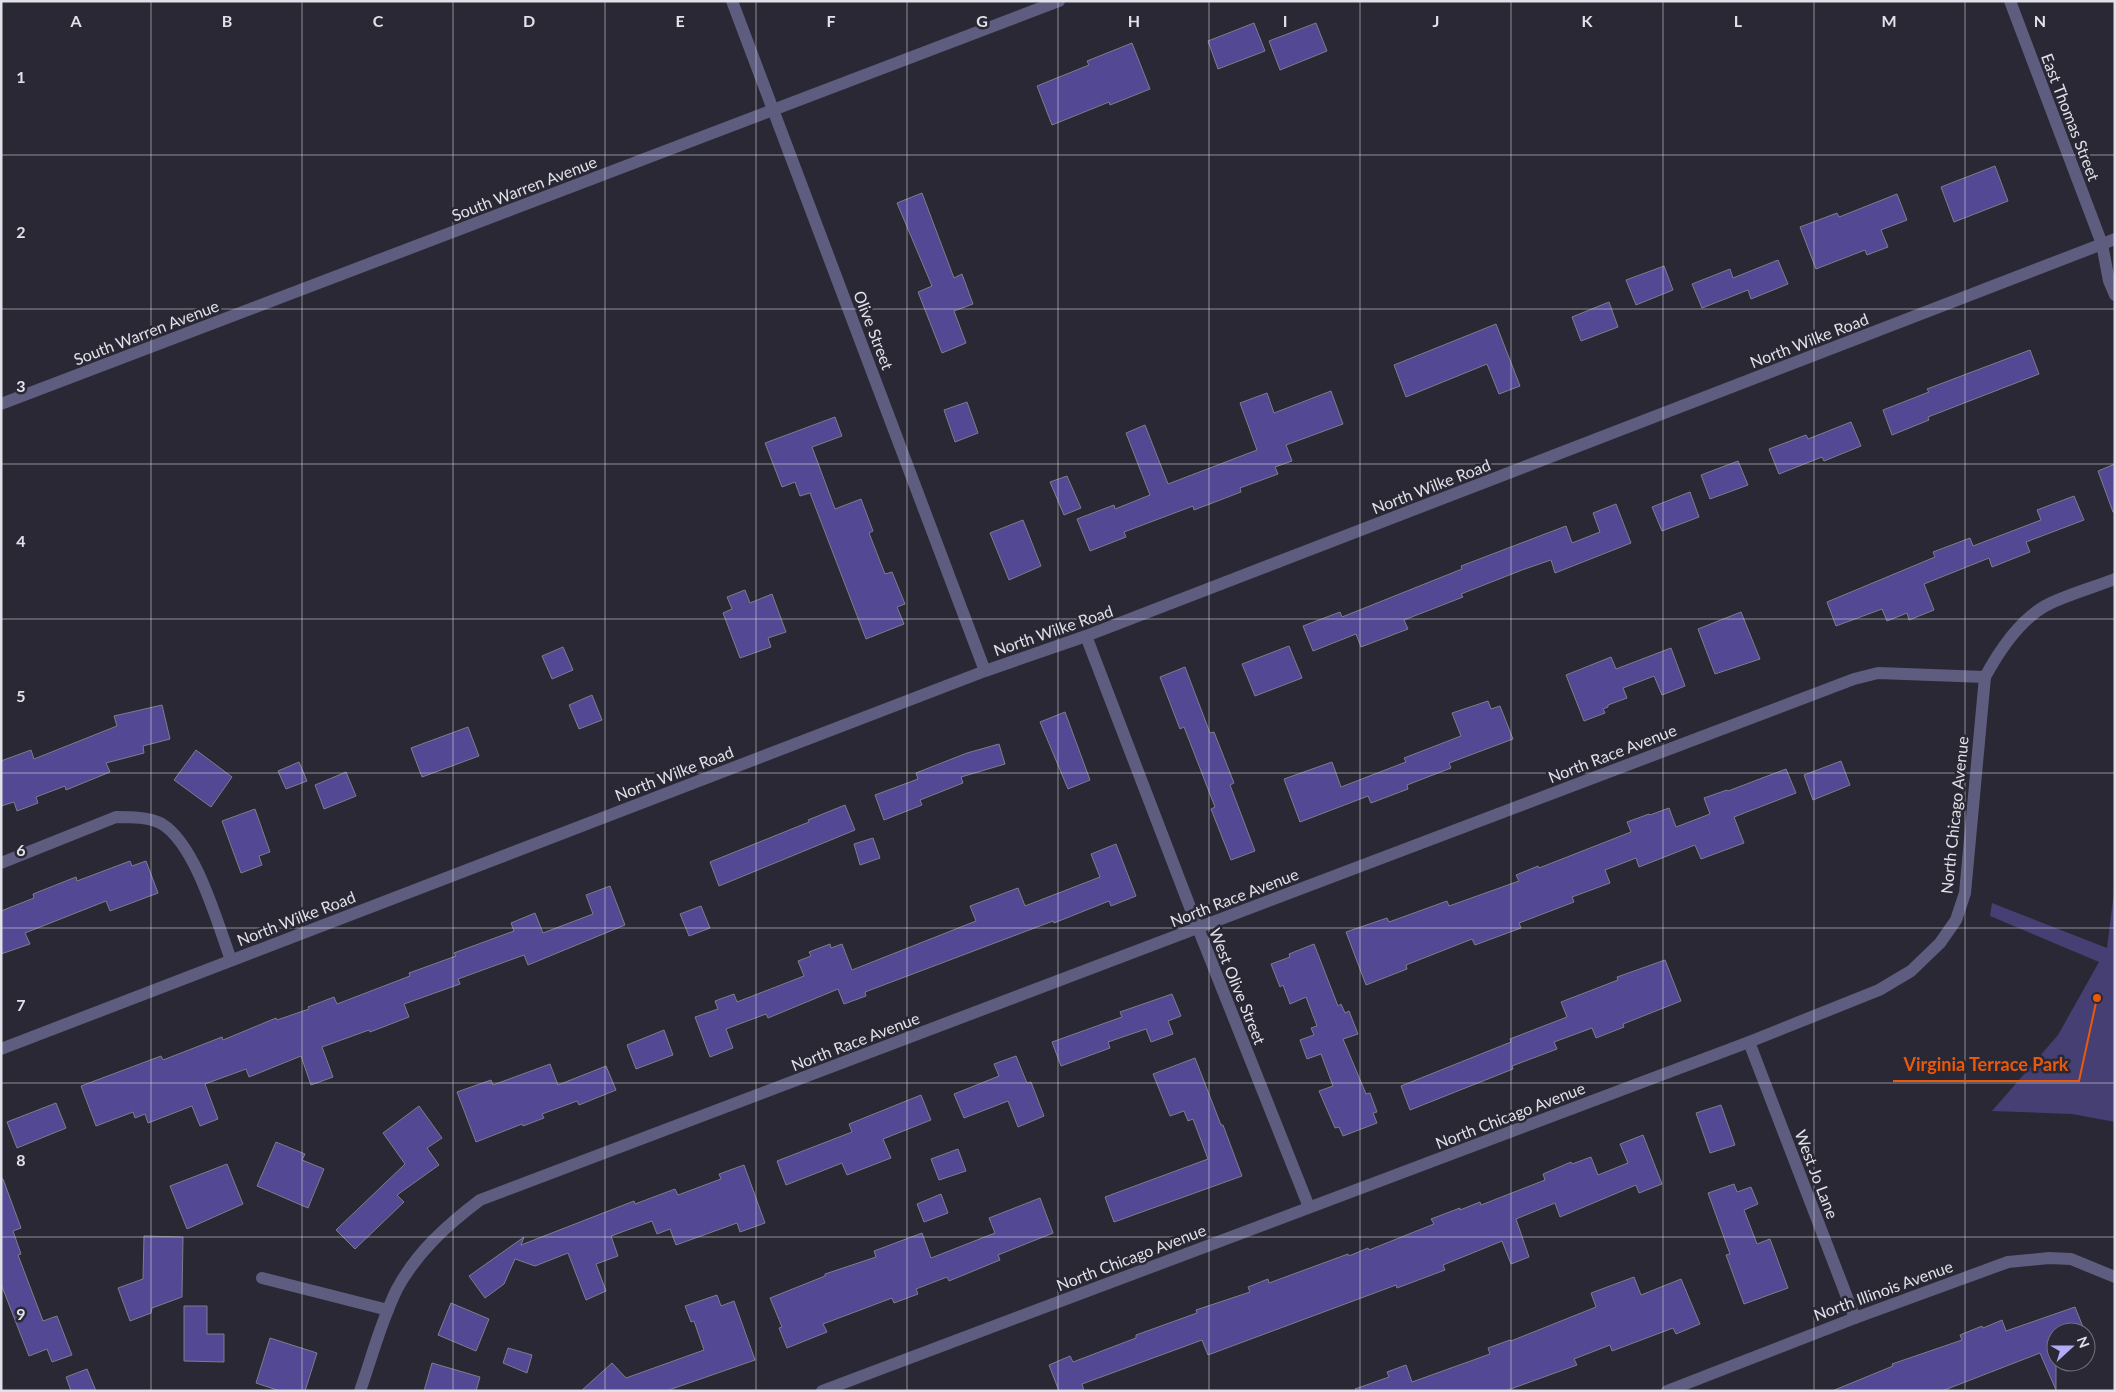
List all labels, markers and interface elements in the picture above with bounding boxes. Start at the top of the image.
text: A [69,11,82,30]
text: B [222,11,232,30]
text: C [373,11,384,30]
text: D [523,11,535,30]
text: E [675,11,685,30]
text: F [826,11,836,30]
text: G [976,11,988,30]
text: H [1128,11,1140,30]
text: I [1283,11,1287,30]
text: J [1433,11,1439,30]
text: K [1582,11,1594,30]
text: L [1734,11,1743,30]
text: M [1881,11,1897,30]
text: N [2034,11,2046,30]
street label: East Thomas Street [2038,51,2104,184]
text: 1 [16,67,26,86]
street label: South Warren Avenue [449,152,599,224]
text: 2 [16,222,26,241]
street label: Olive Street [850,288,898,372]
street label: South Warren Avenue [71,296,221,368]
street label: North Wilke Road [1747,309,1871,371]
text: 3 [16,376,26,395]
street label: North Wilke Road [1369,455,1493,517]
text: 4 [16,531,26,550]
street label: North Wilke Road [991,601,1115,659]
text: 5 [16,686,26,705]
street label: North Race Avenue [1545,720,1679,786]
street label: North Chicago Avenue [1936,735,1972,895]
street label: North Wilke Road [612,742,736,804]
text: 6 [16,840,26,859]
street label: North Race Avenue [1167,864,1301,930]
street label: North Wilke Road [234,887,358,949]
street label: West Olive Street [1206,925,1270,1047]
text: 7 [16,995,26,1014]
street label: North Race Avenue [788,1008,922,1074]
callout: Virginia Terrace Park [1893,1048,2079,1081]
text: Virginia Terrace Park [1903,1053,2069,1075]
street label: North Chicago Avenue [1433,1078,1587,1152]
street label: West Jo Lane [1791,1127,1843,1221]
text: 8 [16,1150,26,1169]
street label: North Chicago Avenue [1054,1220,1208,1294]
street label: North Illinois Avenue [1811,1256,1955,1324]
text: 9 [16,1304,26,1323]
north arrow [2046,1322,2096,1372]
text: N [2074,1334,2093,1350]

